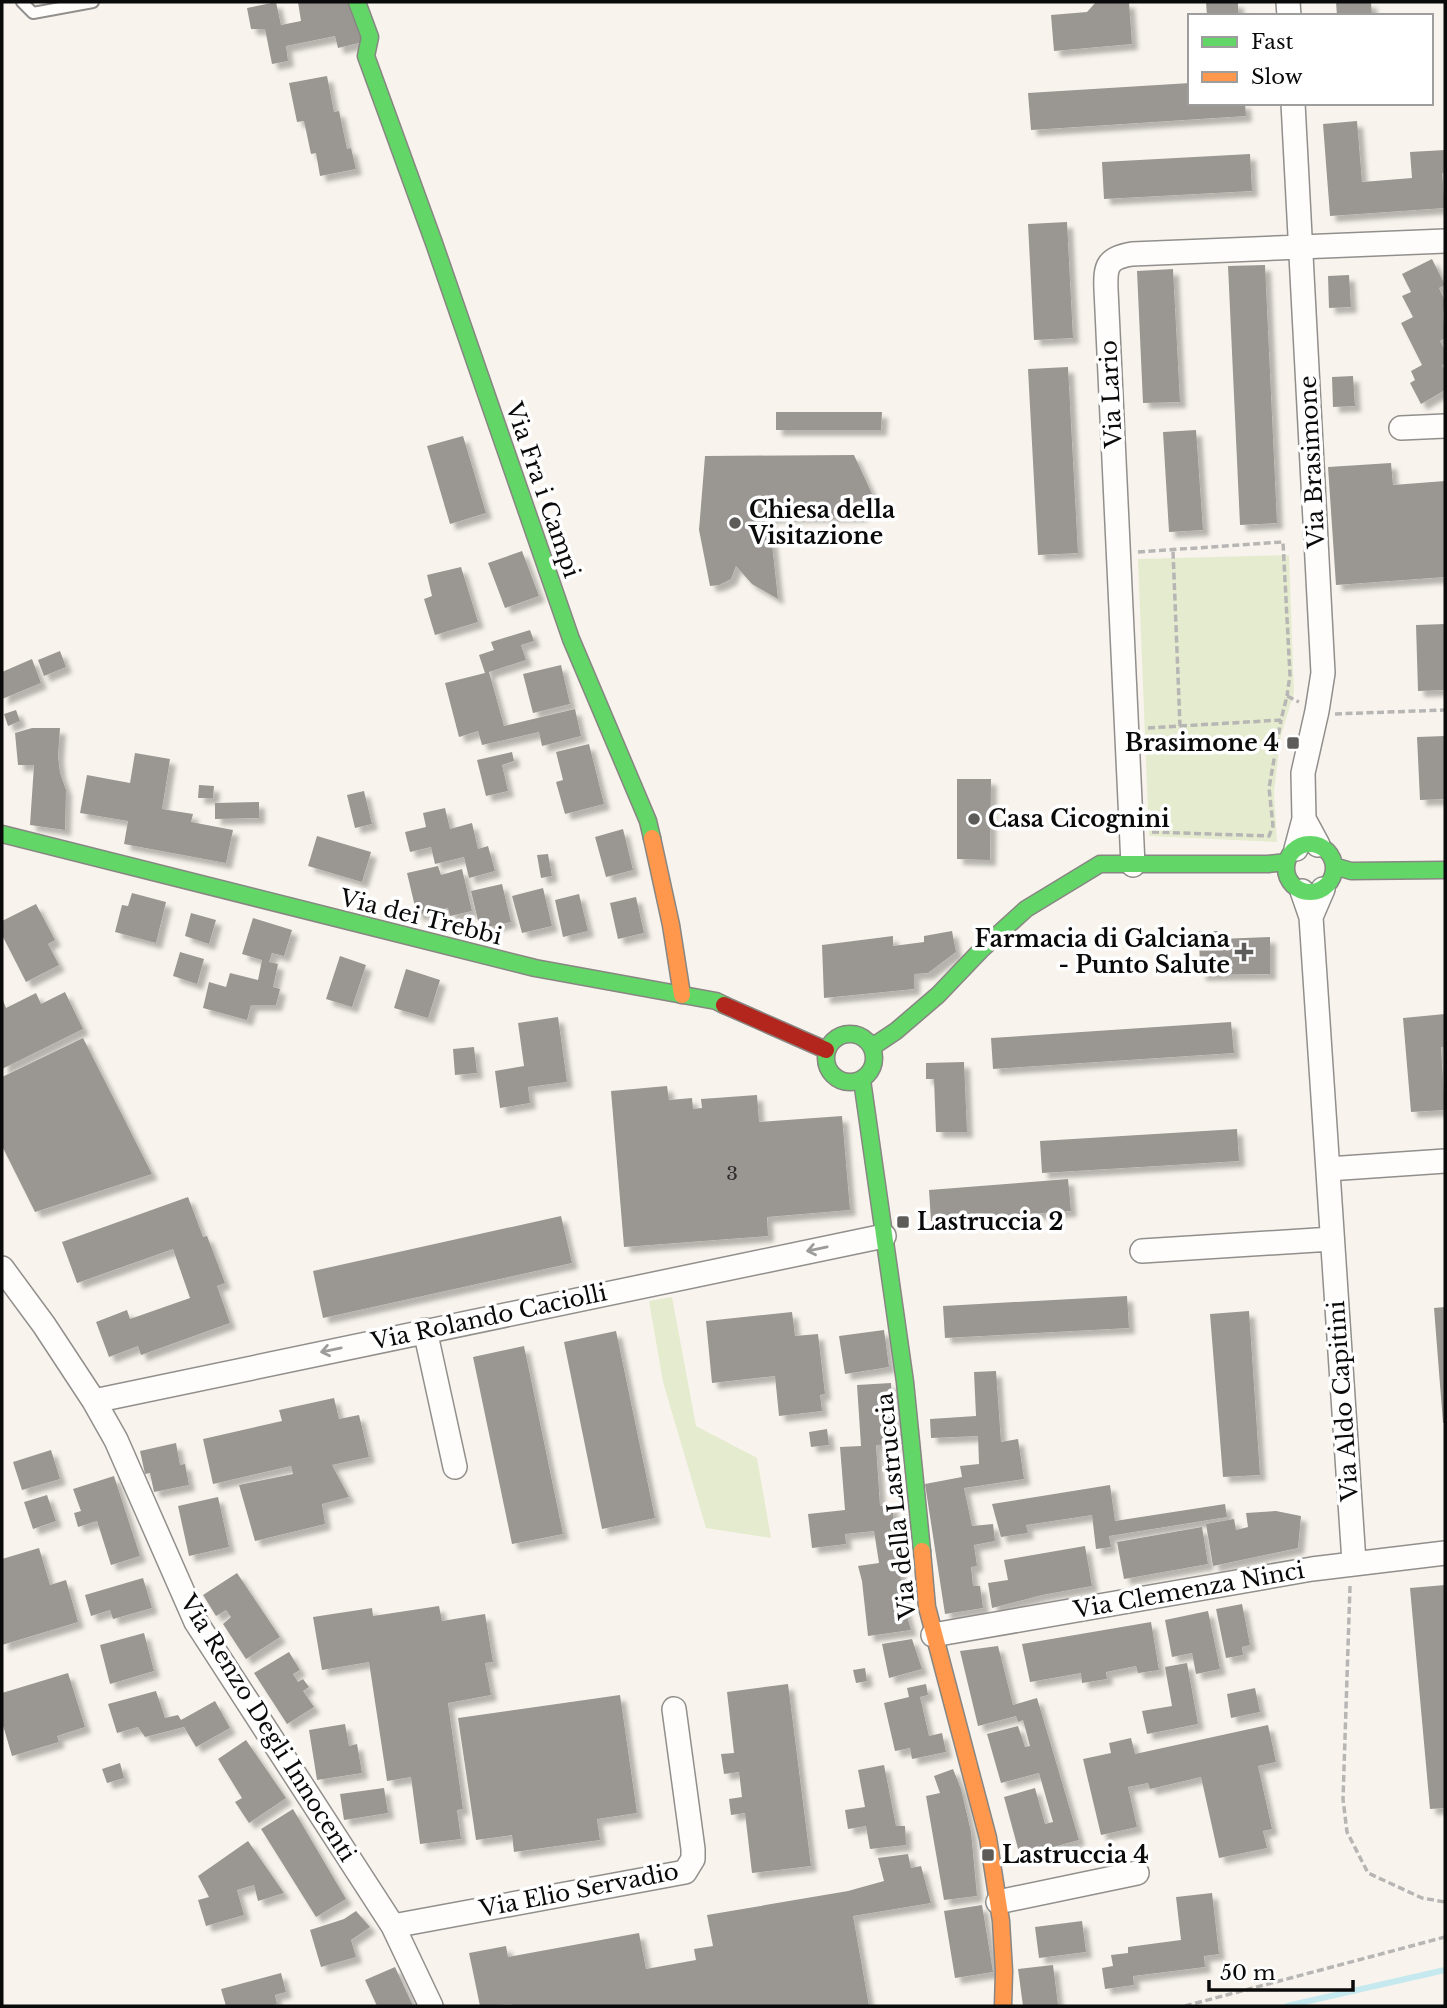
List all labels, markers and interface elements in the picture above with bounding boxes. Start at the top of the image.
legend [1188,14,1433,105]
text: Fast [1251,29,1293,55]
text: Slow [1251,64,1303,90]
street label: Via Lario [1094,339,1128,450]
street label: Via Brasimone [1293,375,1331,550]
street label: Via Fra i Campi [500,398,586,582]
place label: Chiesa della Visitazione [748,496,895,550]
marker: Chiesa della Visitazione [727,515,743,531]
place label: Brasimone 4 [1125,729,1279,757]
marker: Brasimone 4 [1285,735,1301,751]
place label: Casa Cicognini [988,805,1170,833]
marker: Casa Cicognini [966,811,982,827]
street label: Via dei Trebbi [336,883,505,951]
place label: Farmacia di Galciana - Punto Salute [975,925,1230,979]
marker: Farmacia di Galciana - Punto Salute [1236,944,1252,960]
house number: 3 [726,1162,738,1185]
place label: Lastruccia 2 [917,1208,1063,1236]
marker: Lastruccia 2 [895,1214,911,1230]
one-way arrow [806,1243,829,1257]
street label: Via Rolando Caciolli [368,1278,609,1356]
street label: Via Aldo Capitini [1322,1300,1364,1503]
one-way arrow [320,1344,343,1358]
street label: Via della Lastruccia [870,1391,922,1622]
street label: Via Clemenza Ninci [1070,1556,1307,1624]
street label: Via Renzo Degli Innocenti [174,1588,362,1867]
place label: Lastruccia 4 [1002,1841,1149,1869]
marker: Lastruccia 4 [980,1847,996,1863]
street label: Via Elio Servadio [476,1857,681,1923]
scale bar [1209,1948,1352,1992]
text: 50 m [1220,1960,1276,1986]

